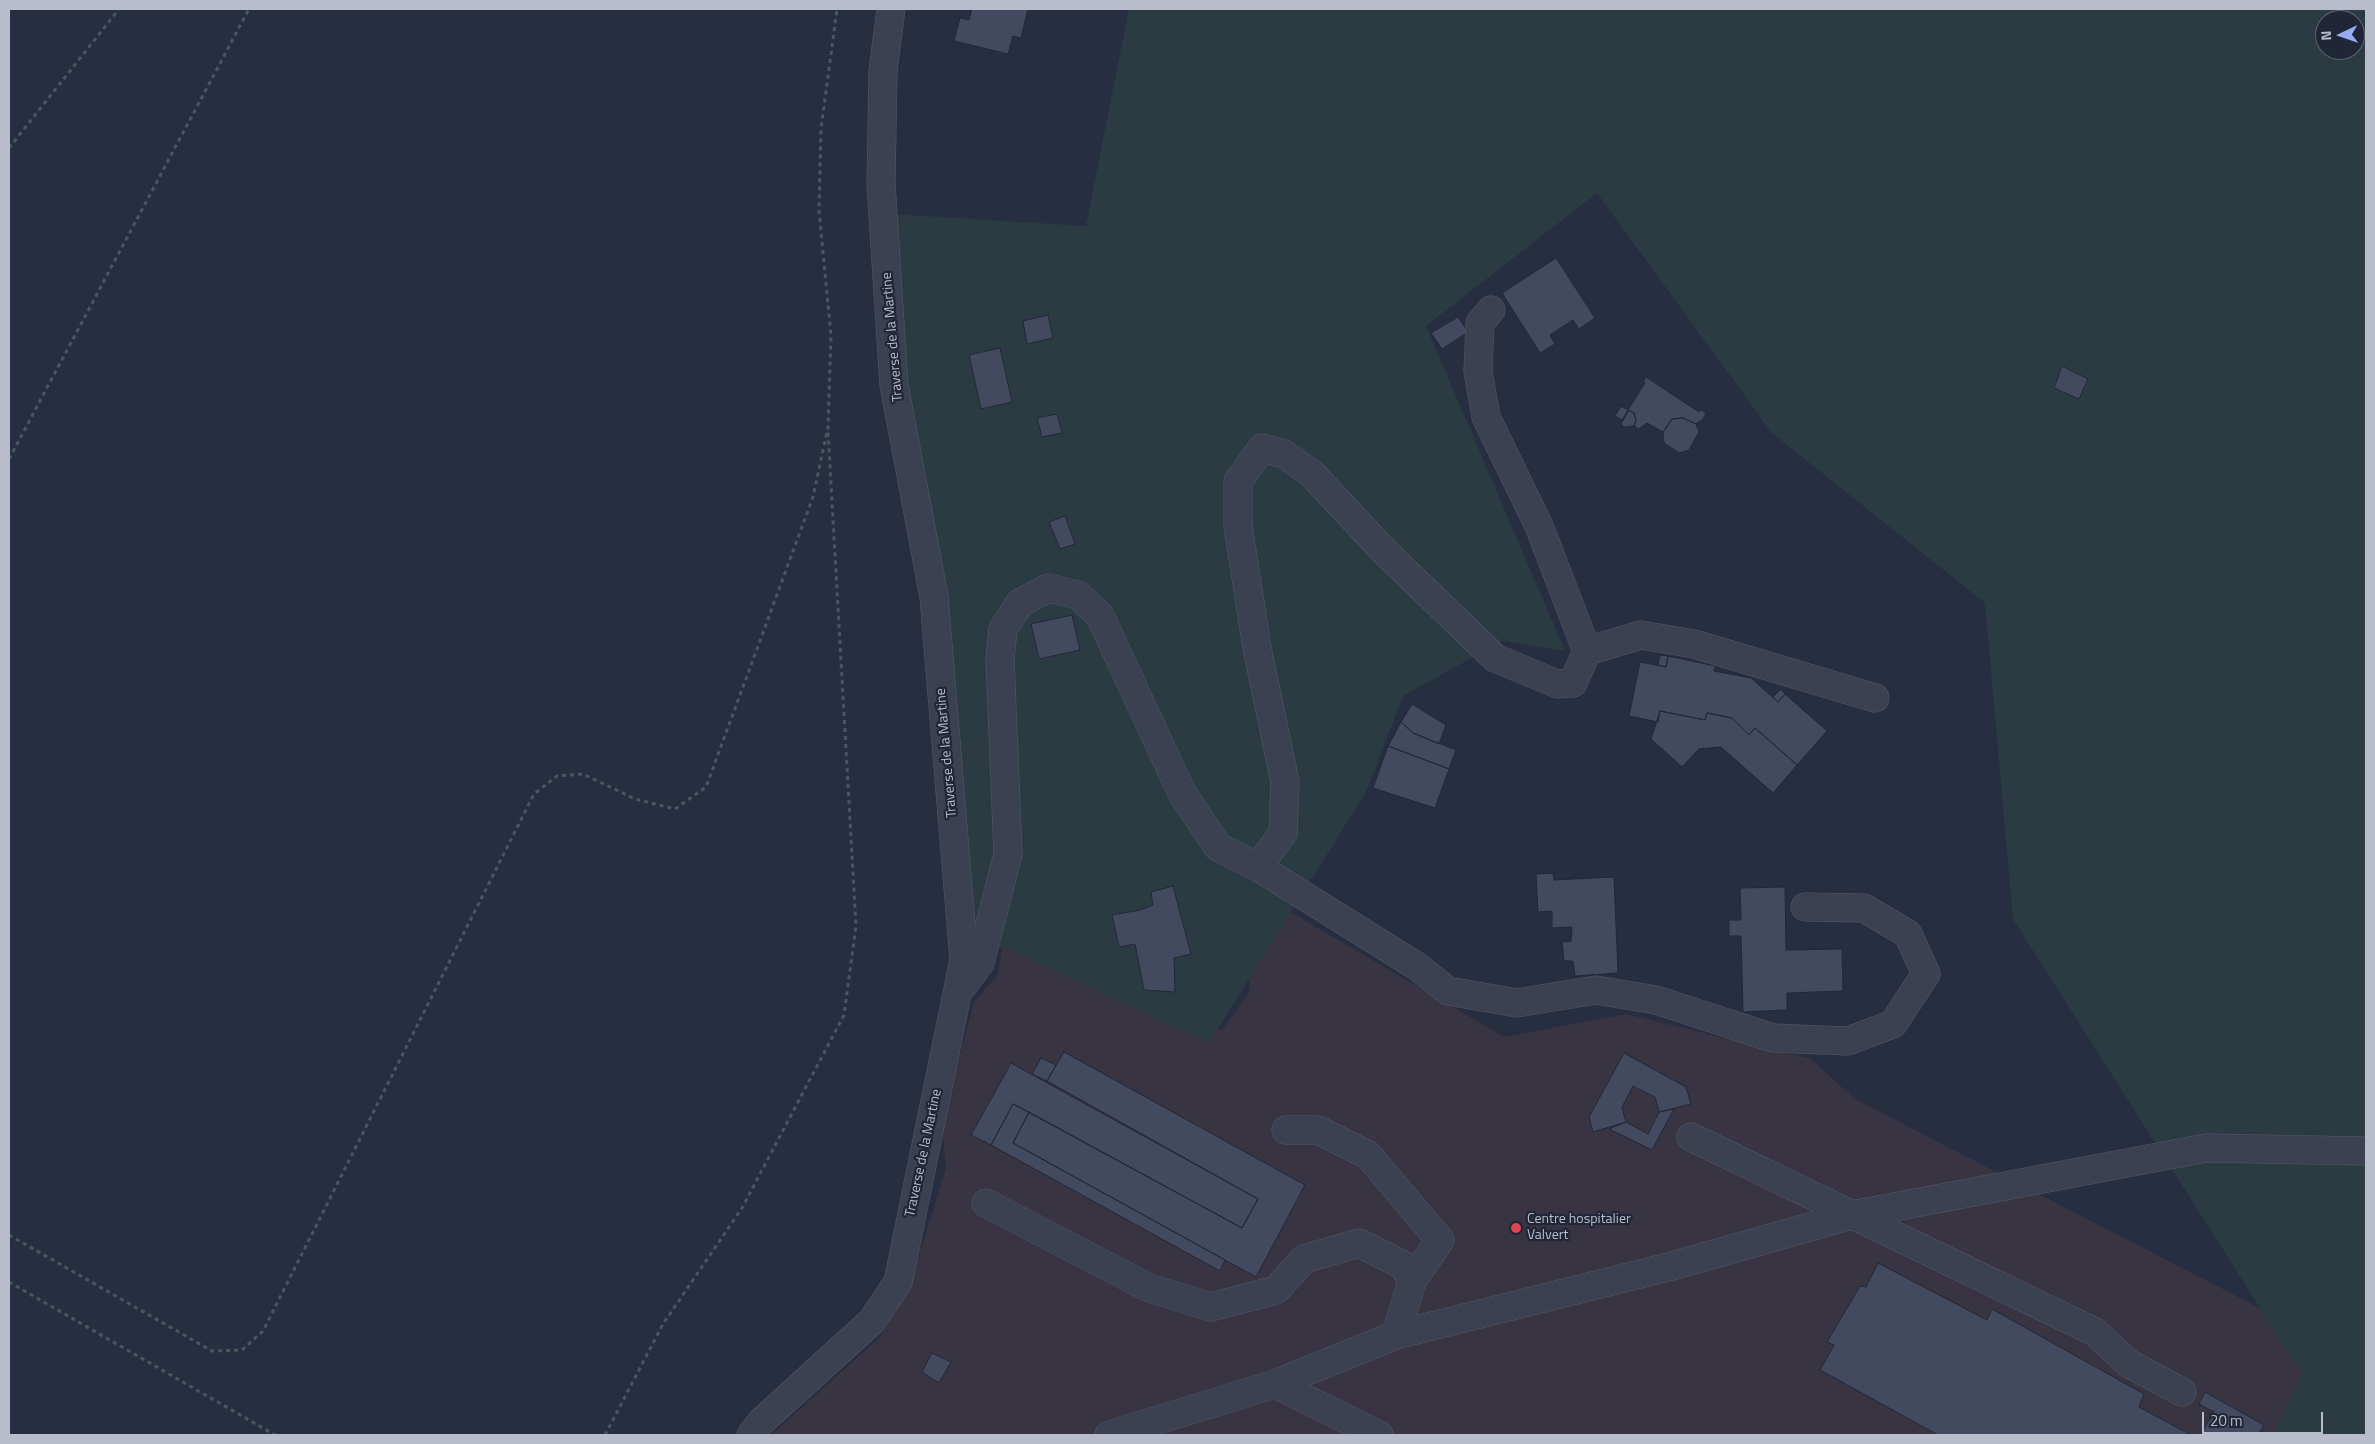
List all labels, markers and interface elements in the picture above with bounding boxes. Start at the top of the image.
north arrow [2315,10,2365,60]
text: N [2315,30,2336,41]
street label: Traverse de la Martine [879,271,907,403]
street label: Traverse de la Martine [933,687,961,819]
street label: Traverse de la Martine [902,1088,946,1218]
place label: Centre hospitalier Valvert [1527,1212,1631,1244]
marker: Centre hospitalier Valvert [1509,1221,1523,1235]
scale bar [2205,1402,2326,1434]
text: 20 m [2210,1409,2243,1432]

